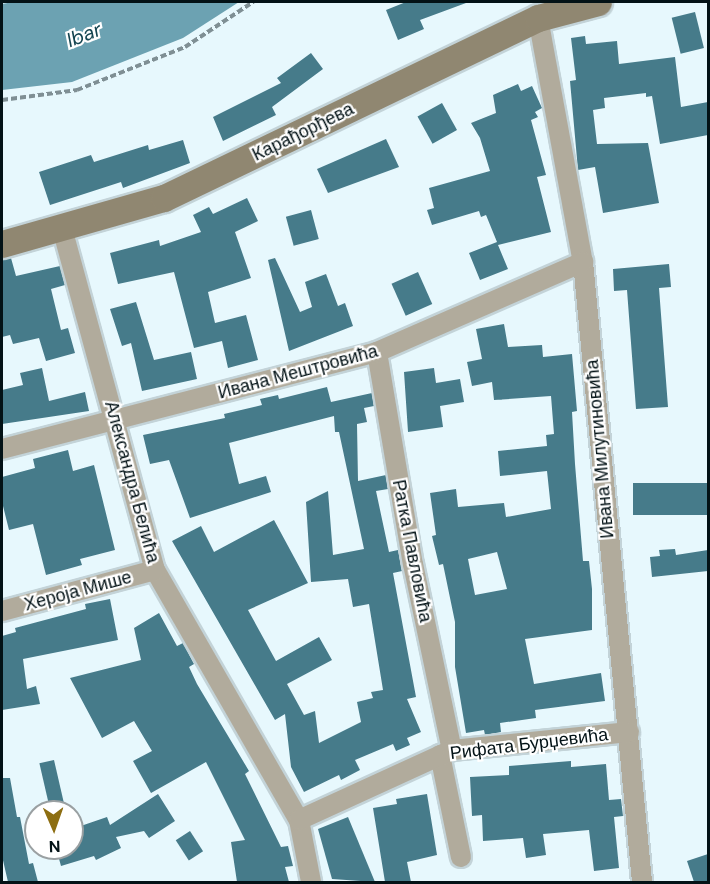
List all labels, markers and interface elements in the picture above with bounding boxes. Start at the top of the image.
water label: Ibar [63,17,105,53]
street label: Карађорђева [249,98,357,166]
street label: Ивана Мештровића [216,340,380,404]
street label: Ивана Милутиновића [581,359,619,539]
street label: Александра Белића [100,399,164,565]
street label: Ратка Павловића [388,478,436,624]
street label: Хероја Мише [22,566,134,616]
street label: Рифата Бурџевића [449,724,609,764]
north arrow [24,800,84,860]
text: N [48,836,61,857]

